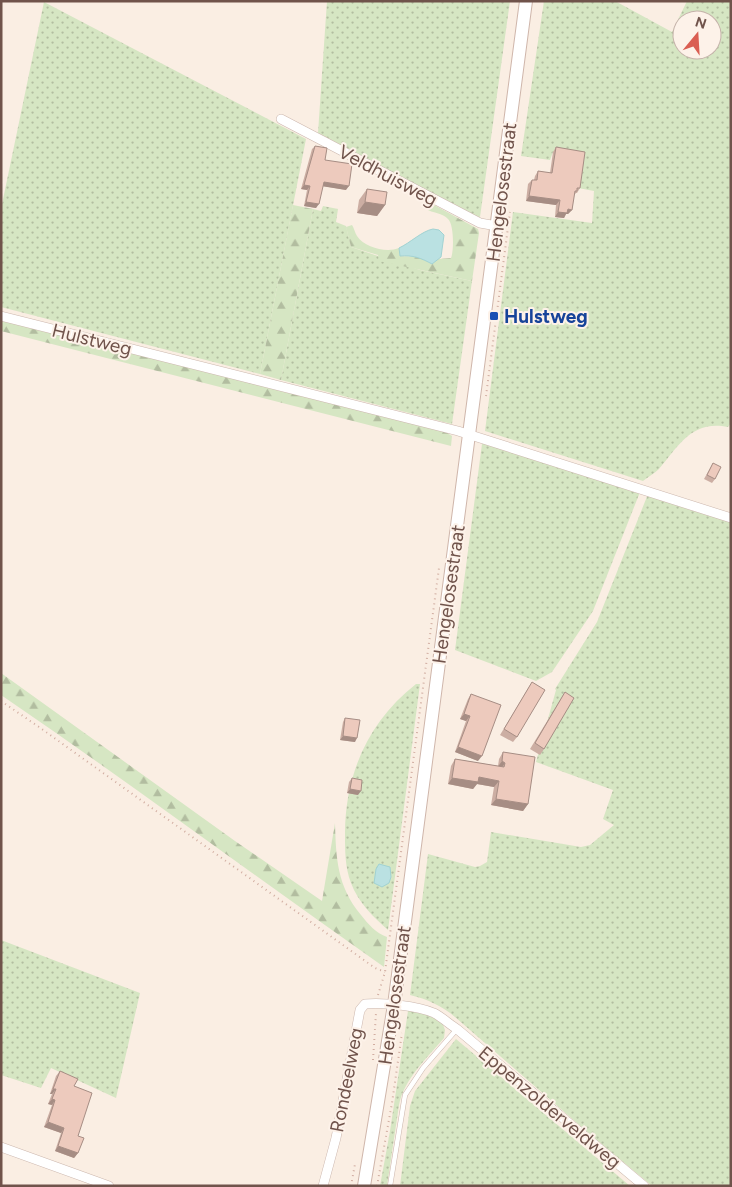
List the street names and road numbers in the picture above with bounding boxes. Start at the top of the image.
street label: Hengelosestraat [482,121,521,263]
street label: Veldhuisweg [334,140,441,211]
street label: Hulstweg [50,318,134,360]
street label: Hengelosestraat [427,523,470,665]
street label: Hengelosestraat [373,924,416,1066]
street label: Rondeelweg [325,1026,368,1134]
street label: Eppenzolderveldweg [474,1041,626,1174]

